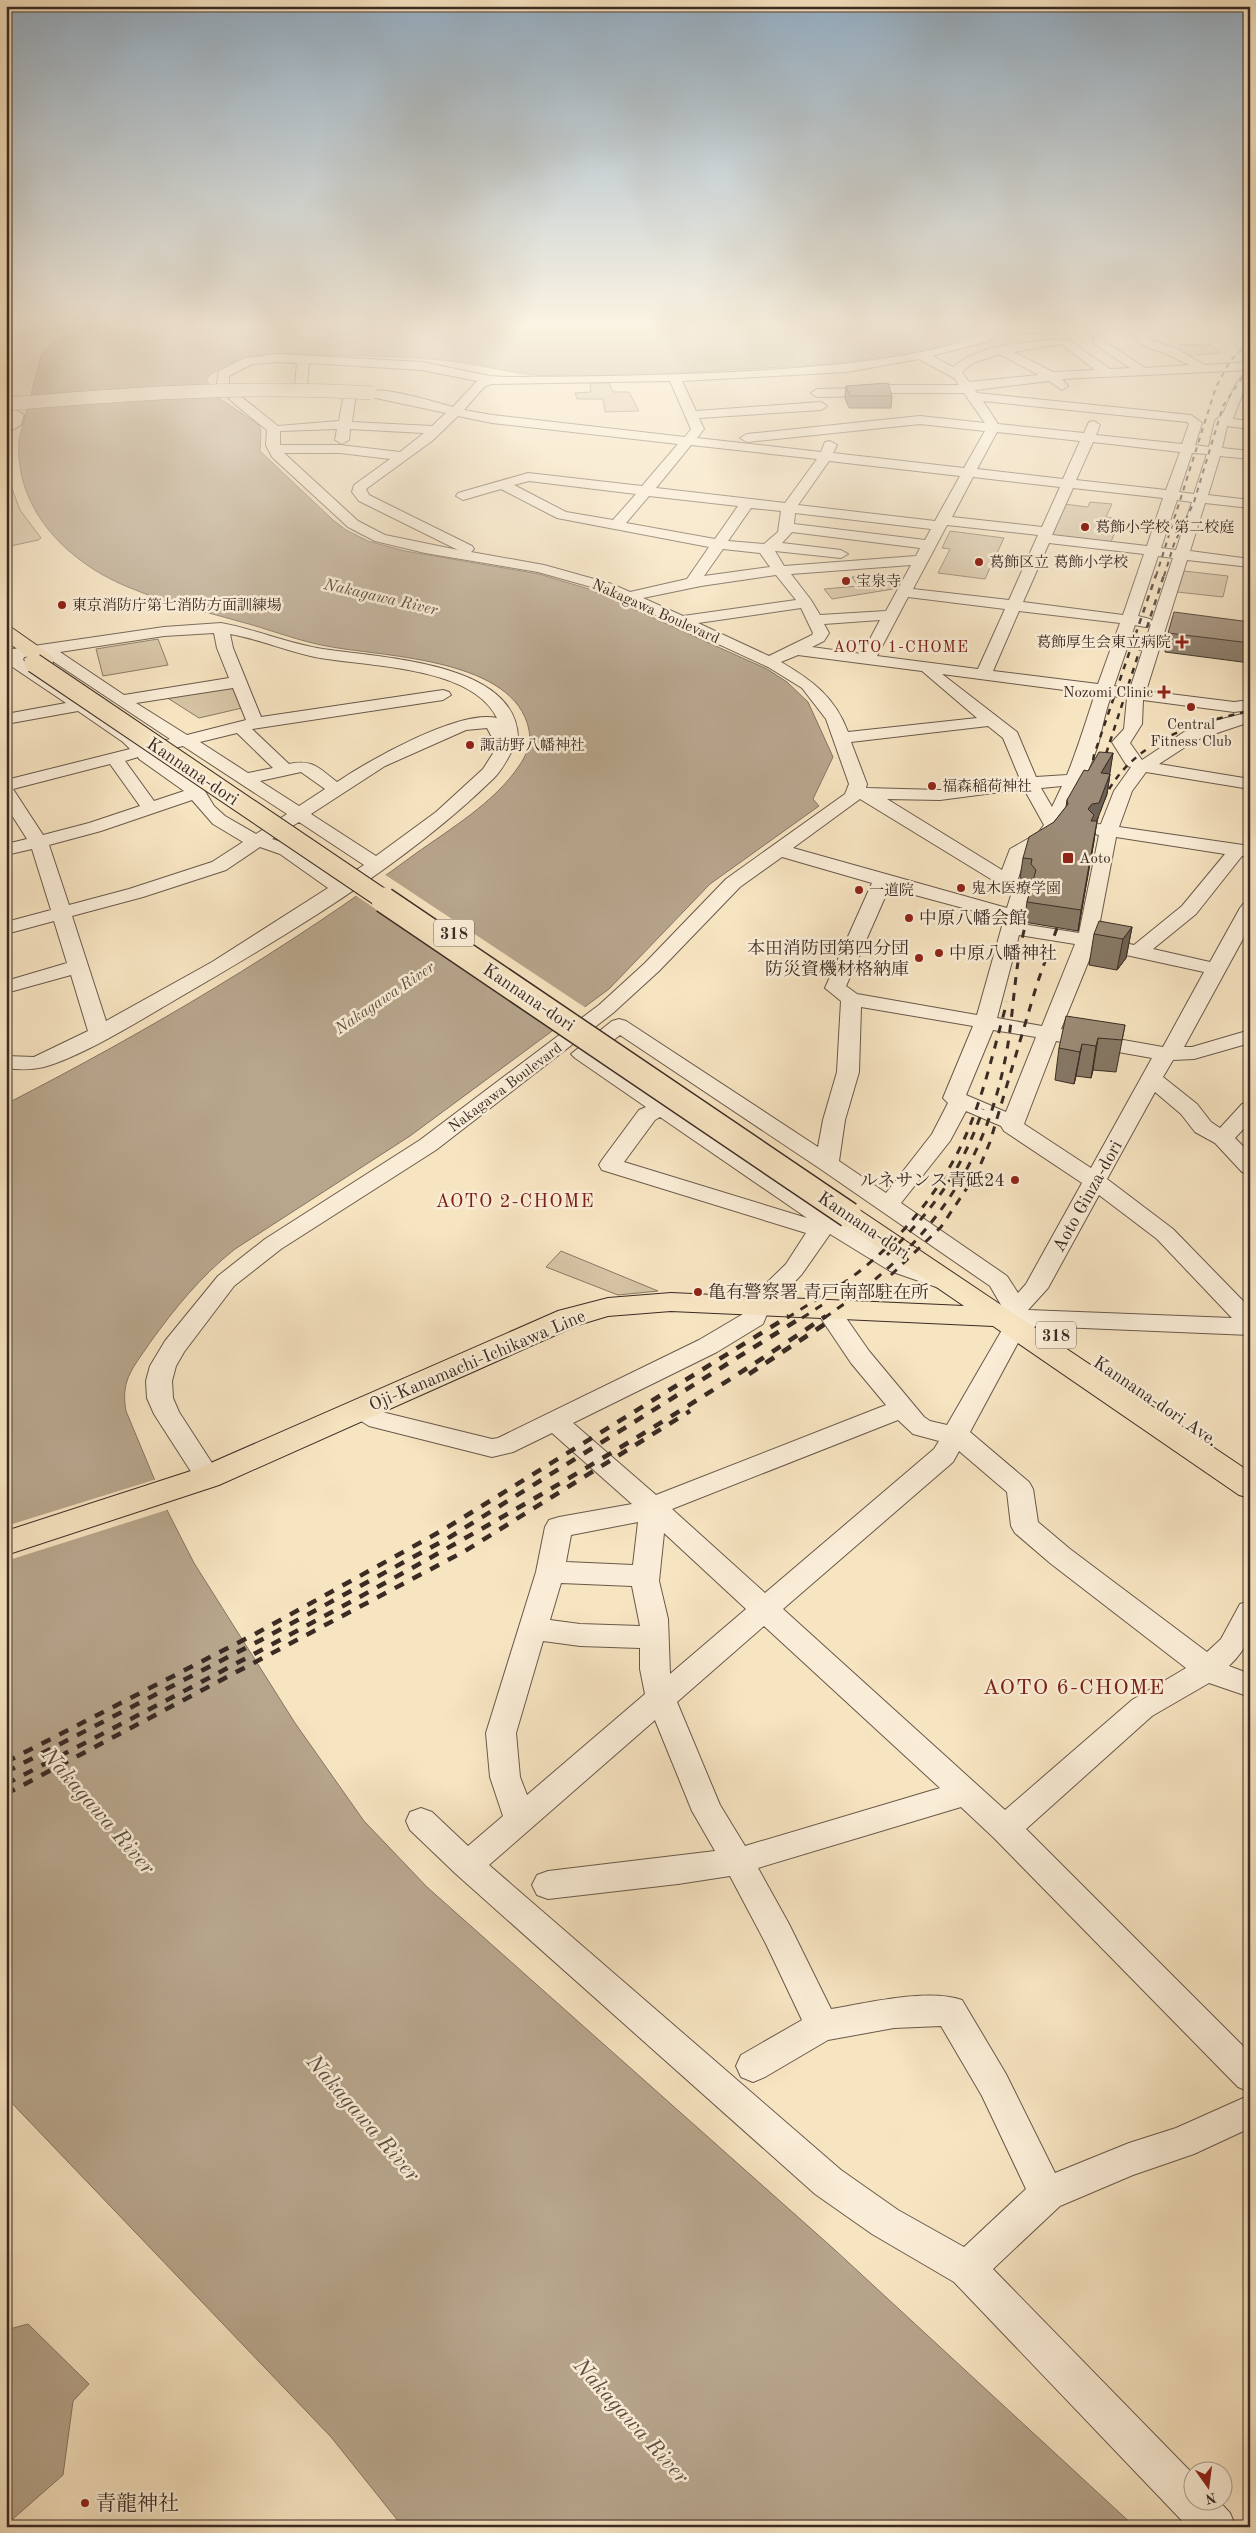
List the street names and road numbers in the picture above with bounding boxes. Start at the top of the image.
street label: Nakagawa Boulevard [589,578,721,647]
street label: Kannana-dori [143,735,242,809]
road number: 318 [434,920,474,946]
street label: Kannana-dori [479,961,578,1035]
street label: Nakagawa Boulevard [446,1041,566,1136]
street label: Aoto Ginza-dori [1050,1138,1126,1255]
street label: Kannana-dori [814,1189,913,1263]
street label: Oji-Kanamachi-Ichikawa Line [367,1307,588,1415]
road number: 318 [1036,1322,1076,1348]
street label: Kannana-dori Ave. [1090,1353,1221,1450]

